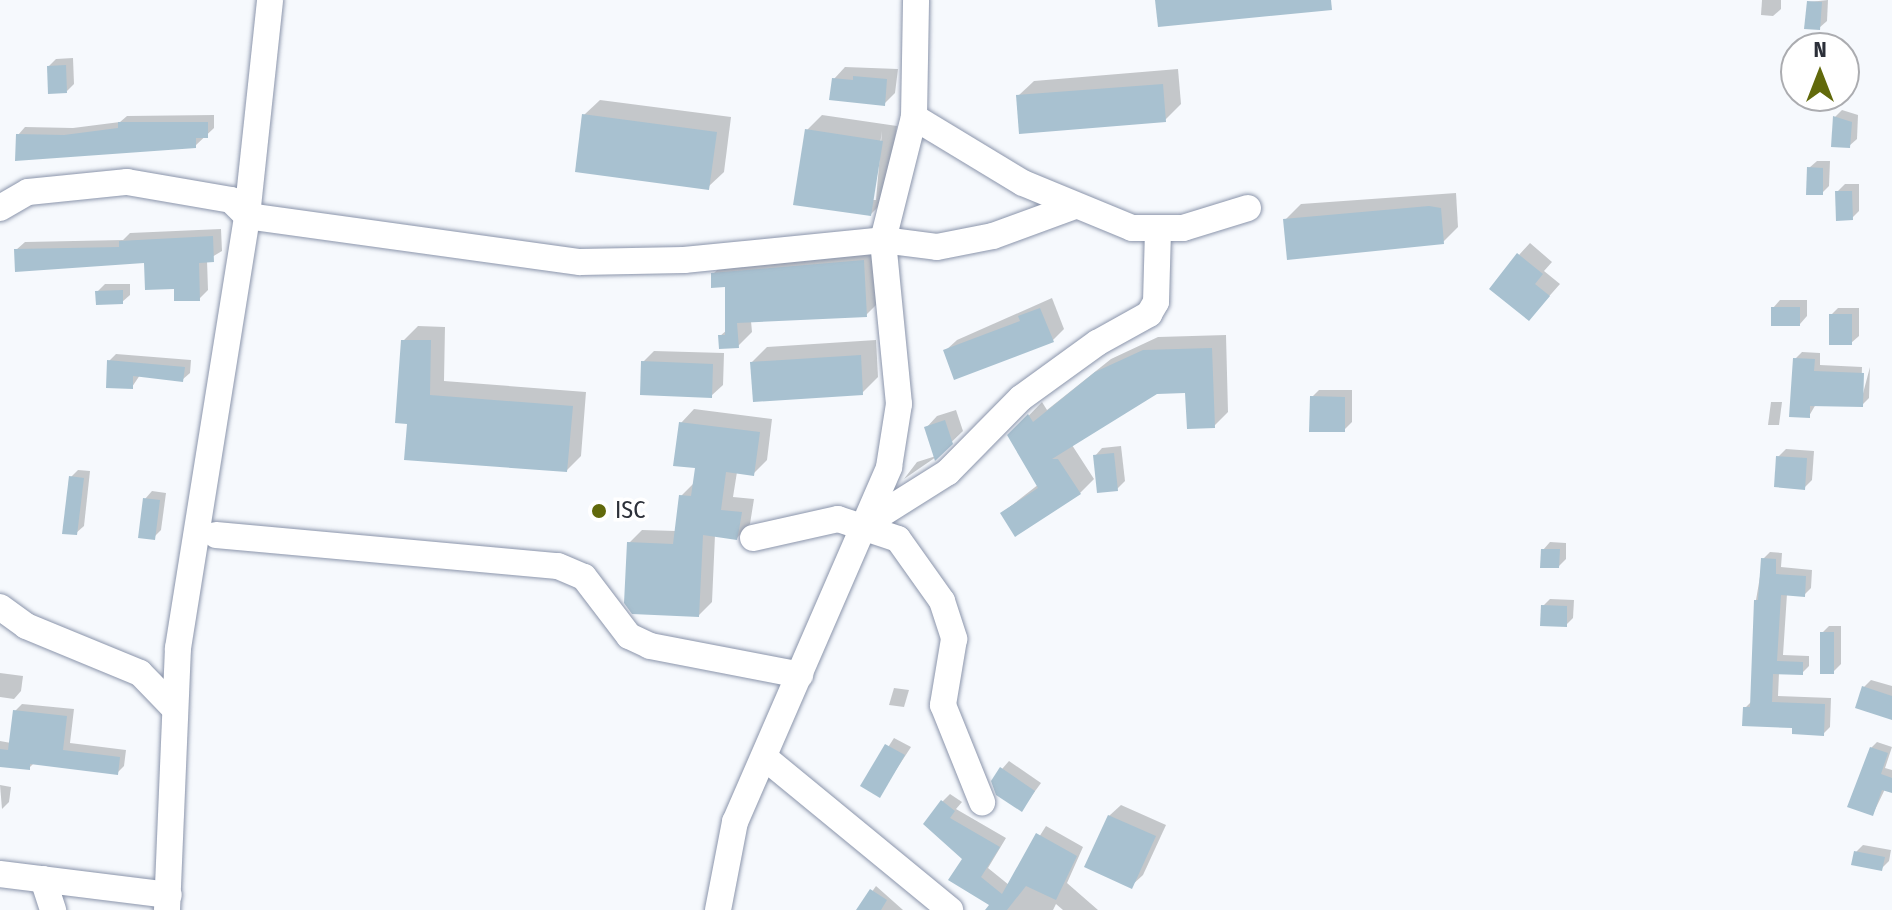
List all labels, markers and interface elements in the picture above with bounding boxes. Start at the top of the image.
north arrow [1780,32,1860,112]
text: N [1813,36,1827,63]
place label: ISC [615,497,645,525]
marker: ISC [590,502,608,520]

